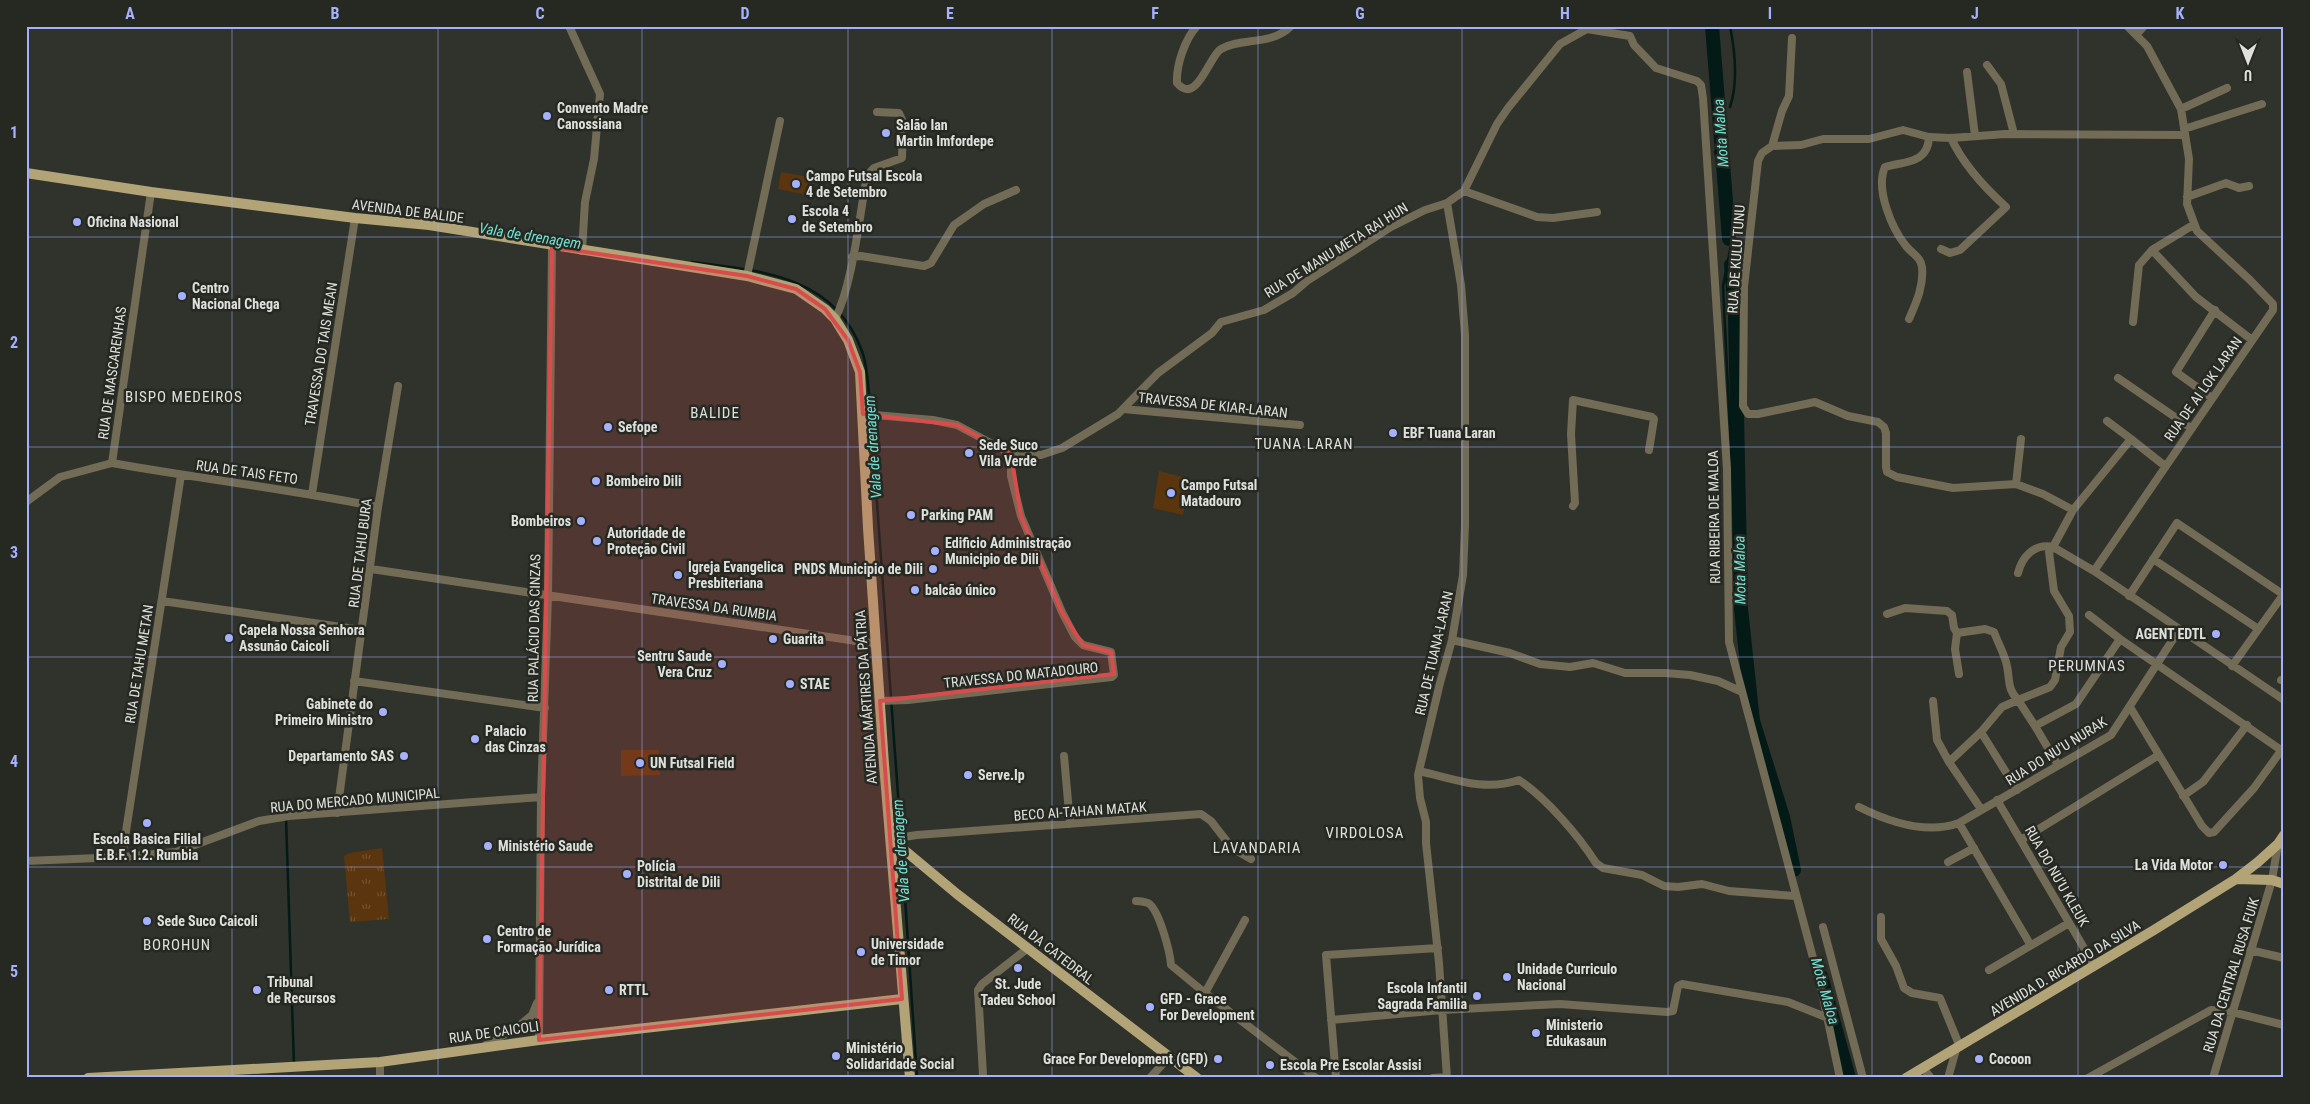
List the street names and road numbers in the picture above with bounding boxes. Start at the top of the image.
street label: AVENIDA DE BALIDE [351,196,465,226]
street label: RUA DE MANU META RAI HUN [1261,199,1411,301]
street label: RUA DE KULU TUNU [1724,204,1748,314]
street label: TRAVESSA DO TAIS MEAN [302,281,340,427]
street label: RUA DE MASCARENHAS [95,306,129,440]
street label: RUA DE AI LOK LARAN [2161,334,2245,444]
street label: TRAVESSA DE KIAR-LARAN [1137,389,1289,421]
street label: RUA RIBEIRA DE MALOA [1705,450,1723,584]
street label: RUA DE TAIS FETO [195,457,299,487]
street label: RUA DE TAHU BURA [345,497,375,609]
street label: RUA PALÁCIO DAS CINZAS [524,554,543,702]
street label: RUA DE TUANA-LARAN [1412,589,1456,717]
street label: TRAVESSA DA RUMBIA [650,590,778,624]
street label: RUA DE TAHU METAN [122,603,156,725]
street label: AVENIDA MÁRTIRES DA PÁTRIA [851,609,880,785]
street label: TRAVESSA DO MATADOURO [943,659,1099,691]
street label: RUA DO NU’U NURAK [2003,713,2110,789]
street label: RUA DO MERCADO MUNICIPAL [270,785,441,815]
street label: BECO AI-TAHAN MATAK [1013,798,1147,824]
street label: RUA DO NU’U KLEUK [2022,823,2092,929]
street label: RUA DA CENTRAL RUSA FUIK [2200,895,2262,1054]
street label: RUA DA CATEDRAL [1005,910,1098,988]
street label: AVENIDA D. RICARDO DA SILVA [1987,917,2143,1019]
street label: RUA DE CAICOLI [448,1018,540,1046]

